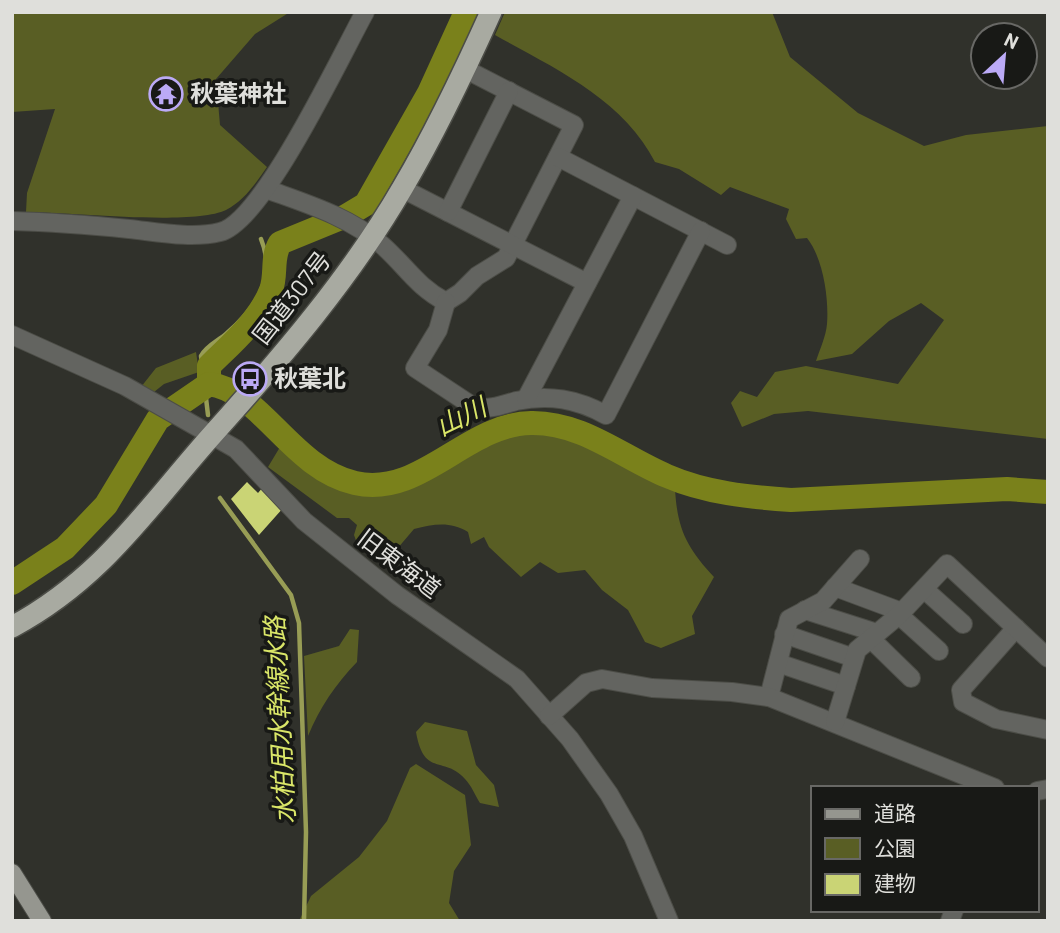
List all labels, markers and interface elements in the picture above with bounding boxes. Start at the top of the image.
north arrow [969,21,1039,91]
text: N [1001,27,1022,53]
temple icon: 秋葉神社 [147,75,185,113]
place label: 秋葉神社 [190,78,286,107]
street label: 国道307号 [246,245,336,349]
bus stop icon: 秋葉北 [231,360,269,398]
place label: 秋葉北 [274,363,346,392]
water label: 山川 [430,389,493,441]
street label: 旧東海道 [353,522,447,603]
water label: 水柏用水幹線水路 [257,613,299,825]
legend [811,786,1039,912]
text: 道路 [874,800,916,825]
text: 公園 [874,835,916,860]
text: 建物 [874,870,916,895]

